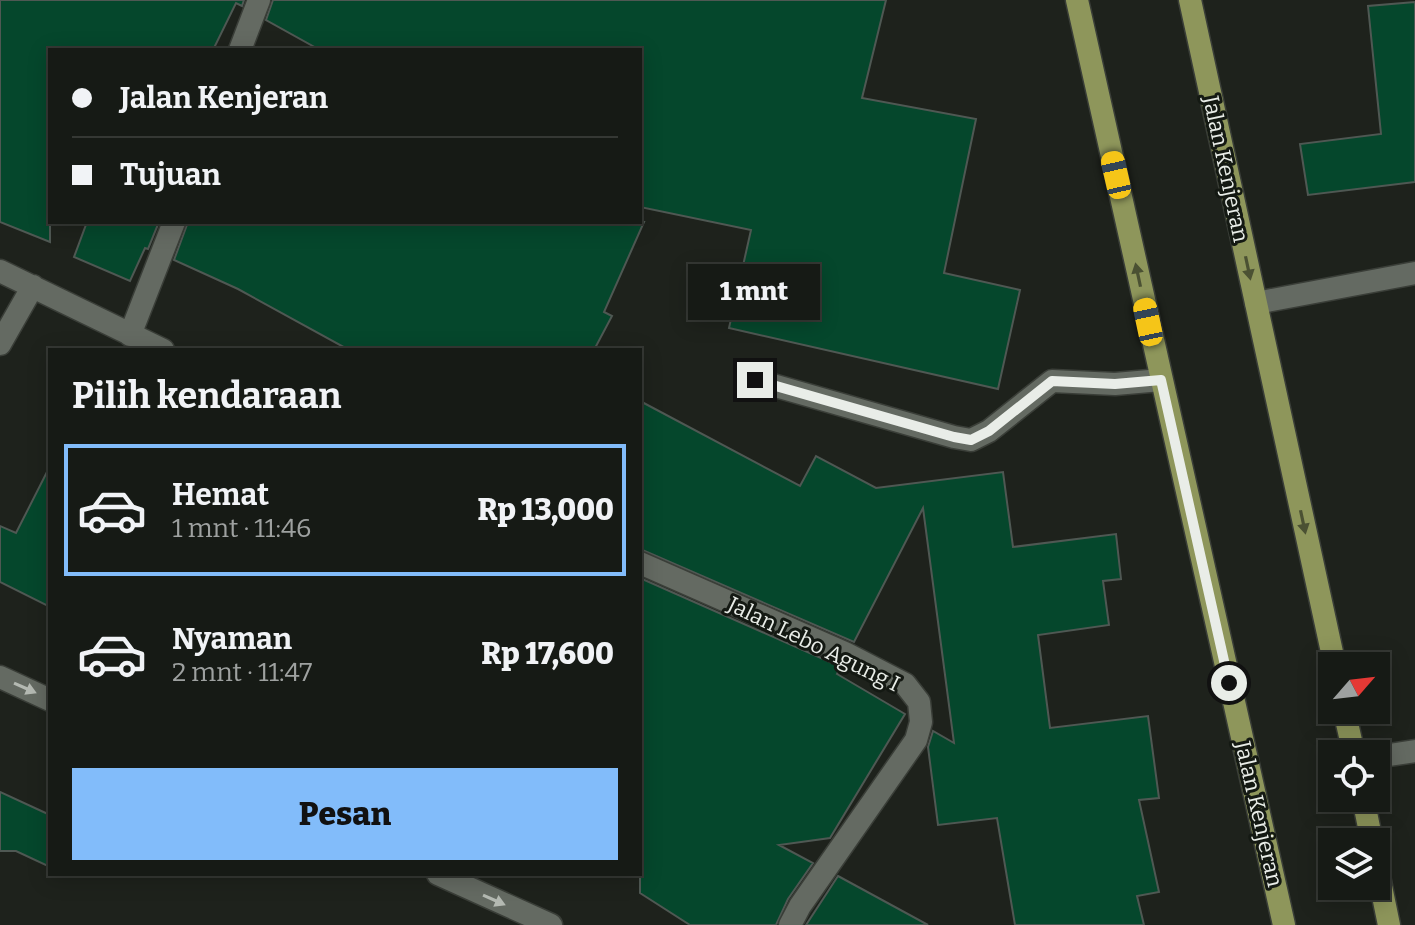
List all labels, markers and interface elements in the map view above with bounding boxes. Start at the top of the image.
text: Jalan Kenjeran [120,80,328,116]
street label: Jalan Kenjeran [1197,92,1255,245]
car [1099,149,1133,201]
text: Tujuan [120,157,221,193]
one-way arrow [1242,255,1255,280]
one-way arrow [1131,263,1144,288]
callout: 1 mnt [689,264,821,320]
text: 1 mnt [720,276,788,307]
car [1131,296,1165,348]
route end [737,362,773,398]
text: Pilih kendaraan [72,374,342,418]
icon: car [76,474,148,546]
text: Hemat [172,477,269,513]
text: Rp 13,000 [477,492,614,528]
one-way arrow [1297,510,1310,535]
text: 1 mnt · 11:46 [172,513,311,544]
street label: Jalan Lebo Agung I [723,590,905,697]
icon: car [76,618,148,690]
text: Nyaman [172,621,292,657]
text: Rp 17,600 [481,636,614,672]
north arrow [1318,652,1390,724]
map controls [1318,652,1390,900]
text: 2 mnt · 11:47 [172,657,312,688]
route start [1211,665,1247,701]
one-way arrow [13,682,37,695]
street label: Jalan Kenjeran [1229,737,1289,890]
button: locate [1318,740,1390,812]
button: Pesan [72,768,618,860]
button: layers [1318,828,1390,900]
one-way arrow [483,893,506,906]

